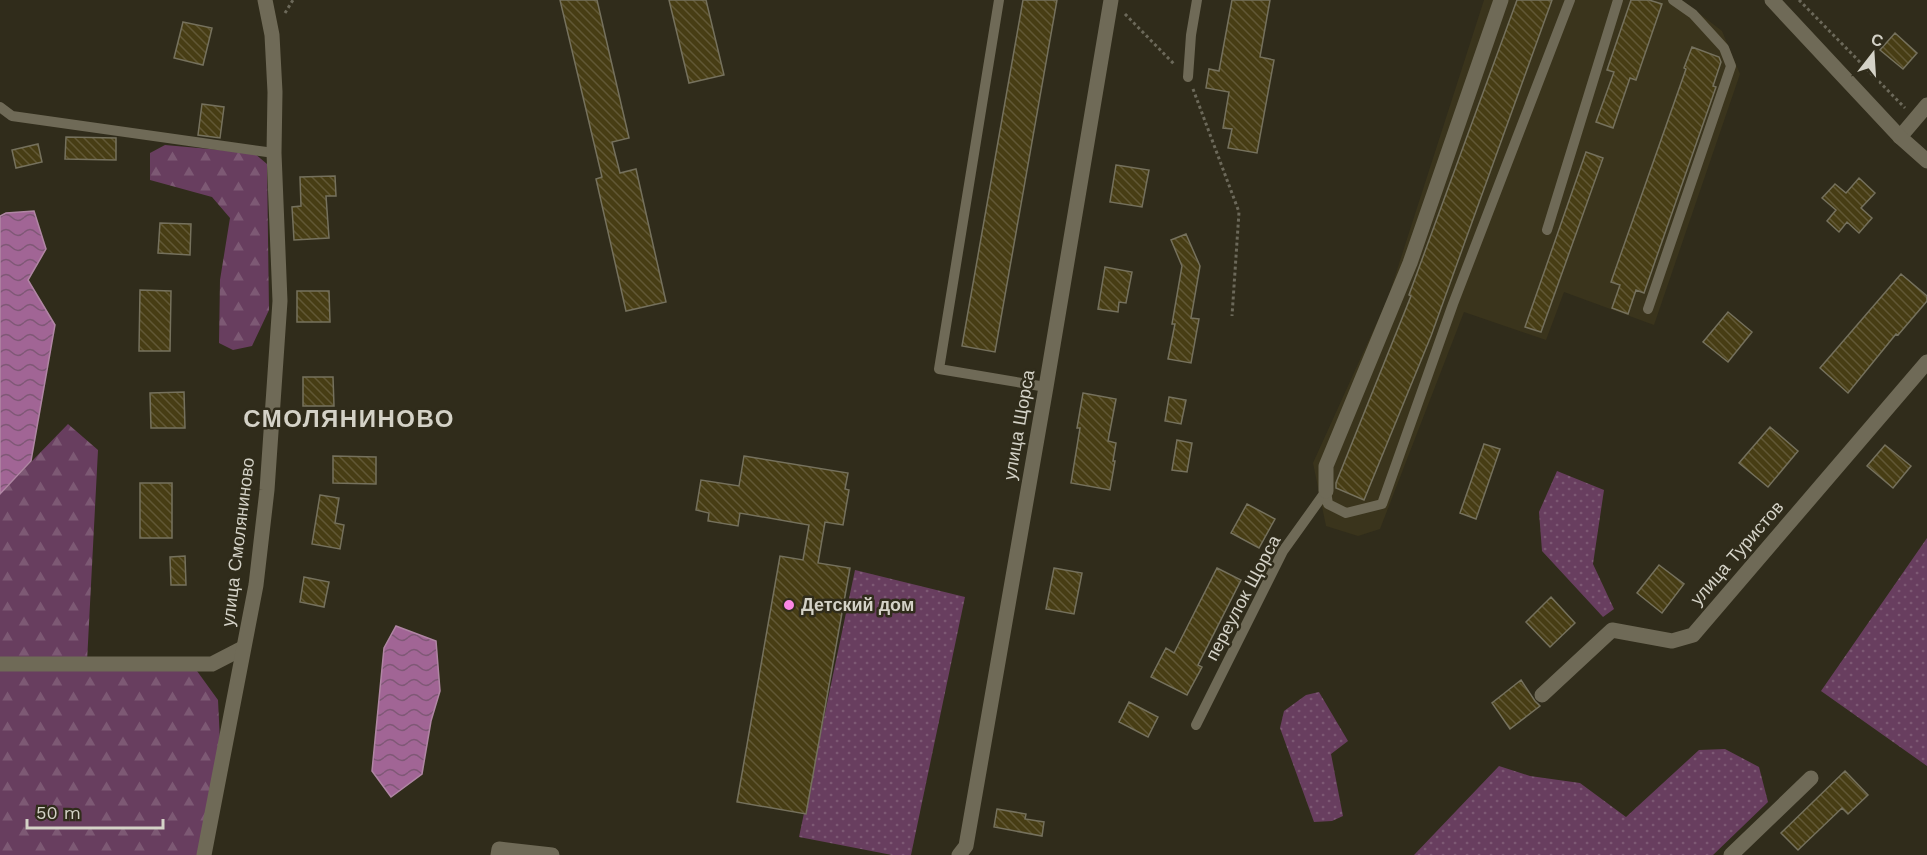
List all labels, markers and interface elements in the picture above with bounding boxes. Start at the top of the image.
north arrow [1843,24,1903,84]
text: С [1869,29,1886,51]
street label: улица Щорса [998,367,1039,482]
district label: СМОЛЯНИНОВО [243,405,455,433]
street label: улица Смоляниново [217,456,258,628]
street label: улица Туристов [1686,496,1788,609]
street label: переулок Щорса [1201,531,1285,664]
place label: Детский дом [801,594,914,615]
marker: Детский дом [782,598,796,612]
scale bar [27,792,164,830]
text: 50 m [36,802,81,823]

